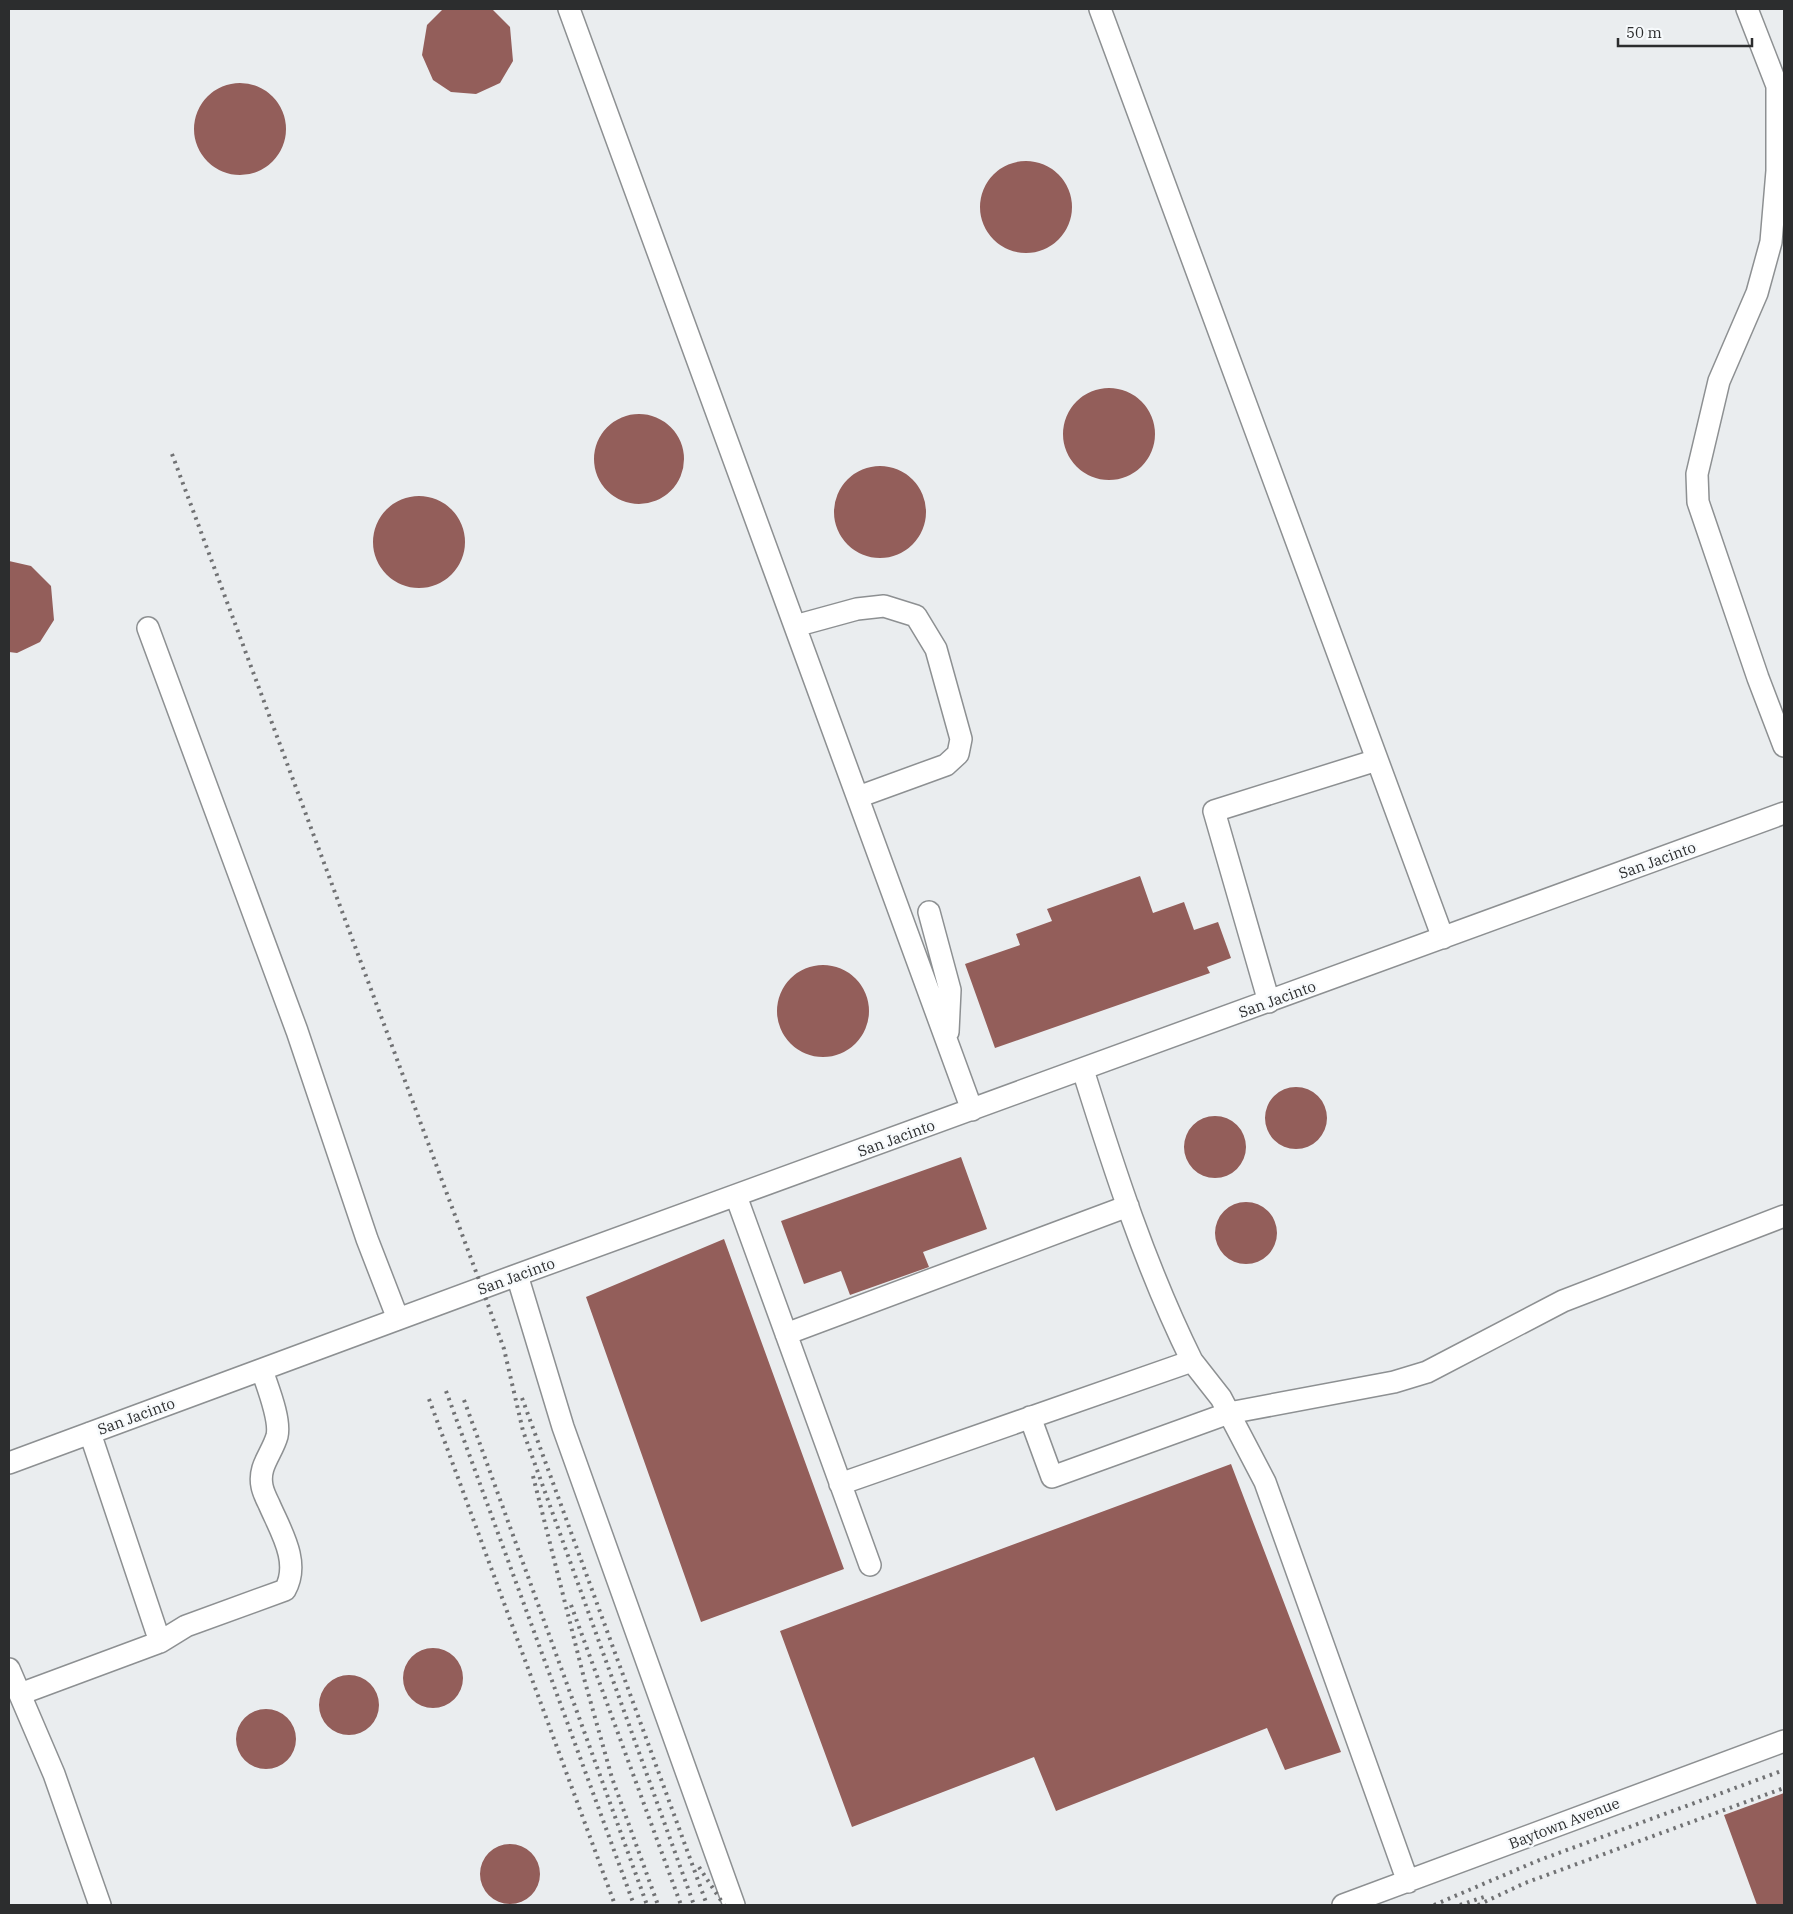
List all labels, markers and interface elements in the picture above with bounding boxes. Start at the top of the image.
scale bar [1618,15,1752,47]
text: 50 m [1626,23,1662,42]
street label: San Jacinto [1616,837,1698,883]
street label: San Jacinto [1236,976,1318,1022]
street label: San Jacinto [855,1115,937,1161]
street label: San Jacinto [475,1253,557,1299]
street label: San Jacinto [95,1393,177,1439]
street label: Baytown Avenue [1506,1793,1622,1853]

